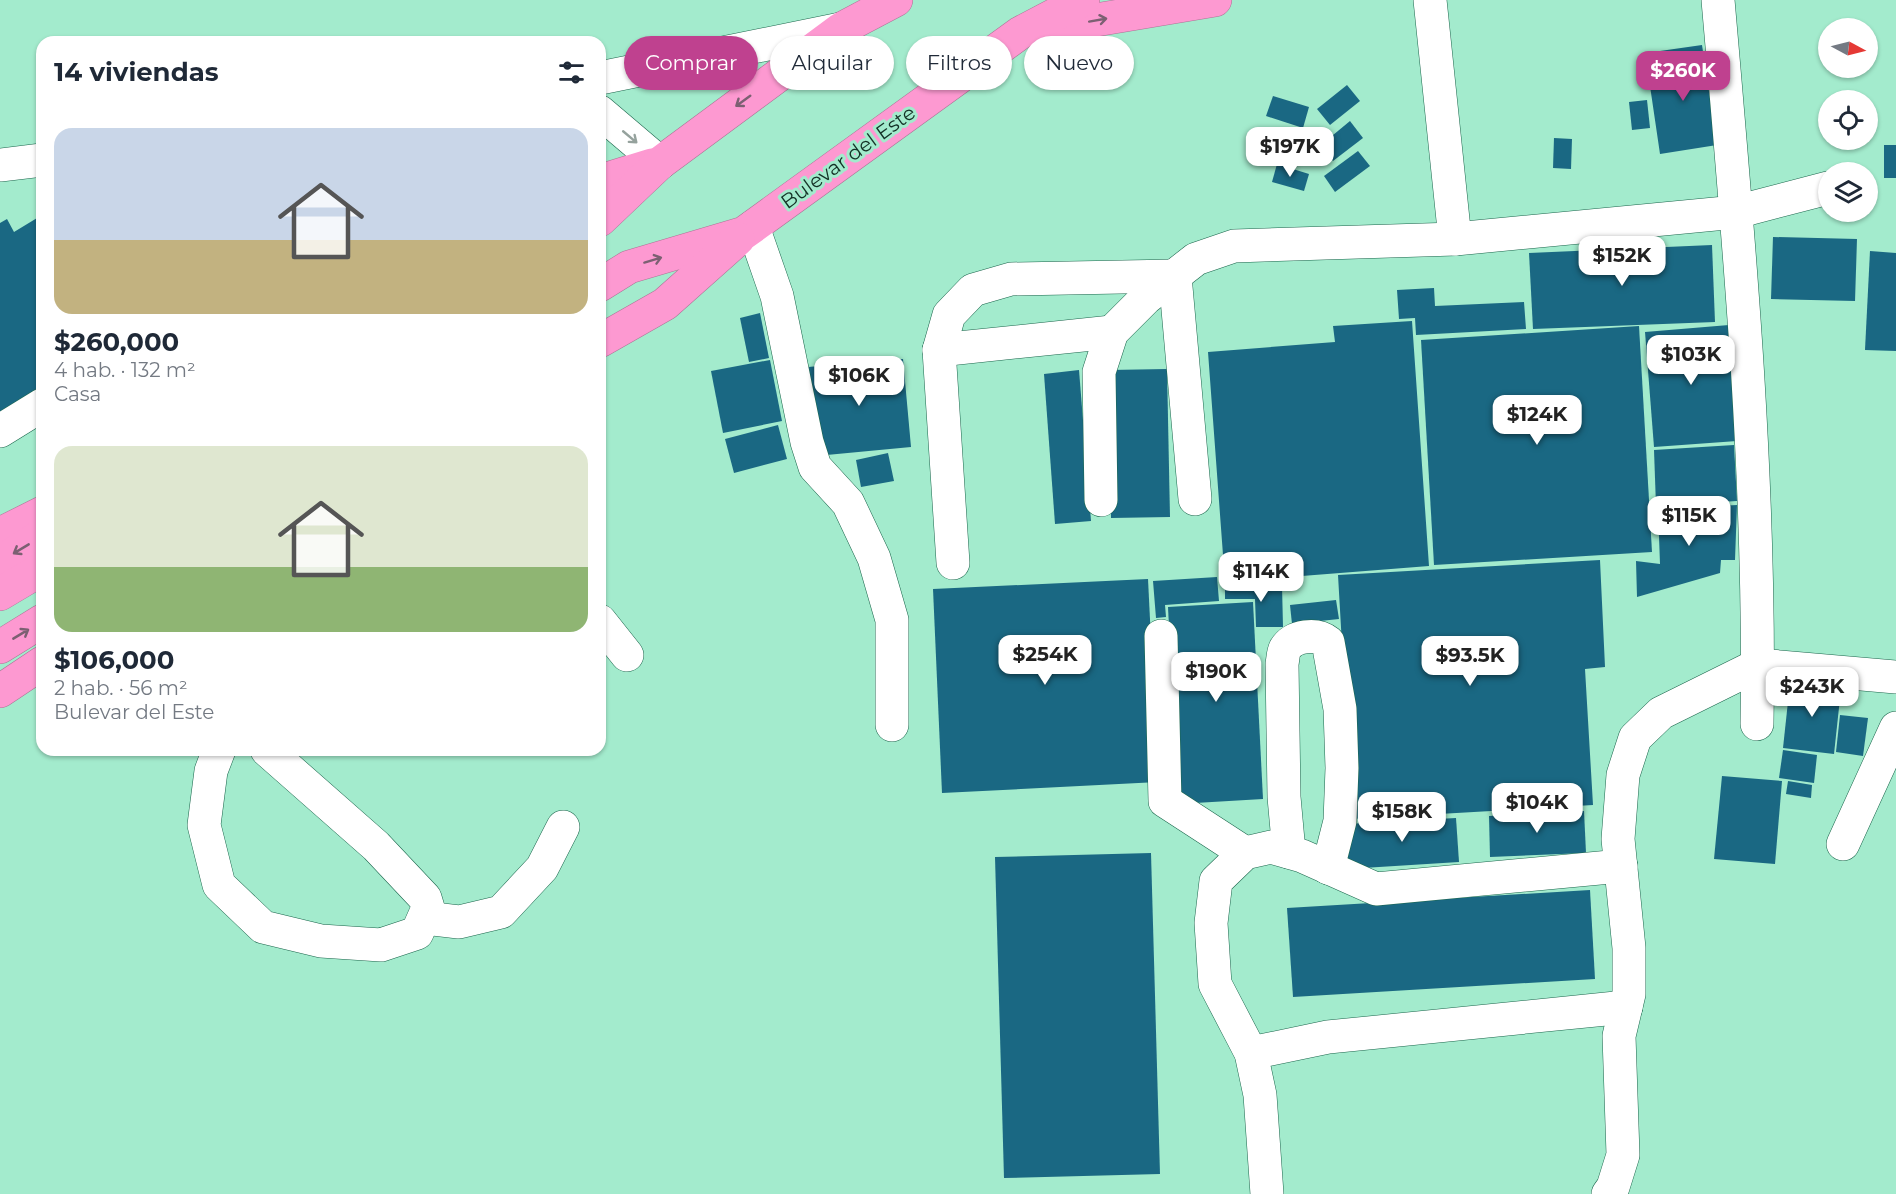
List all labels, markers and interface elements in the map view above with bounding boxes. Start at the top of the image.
one-way arrow [1088,14,1107,25]
north arrow [1818,18,1878,78]
map controls [1818,18,1878,222]
chip: Comprar [624,36,758,90]
chip: Alquilar [770,36,894,90]
chip: Filtros [906,36,1012,90]
chip: Nuevo [1024,36,1134,90]
pin: $260K [1641,51,1725,102]
text: 14 viviendas [54,56,219,88]
icon: filters [555,56,588,89]
text: $260K [1650,58,1716,82]
button: locate [1818,90,1878,150]
one-way arrow [735,95,751,108]
street label: Bulevar del Este [776,100,920,214]
pin: $197K [1248,127,1332,178]
one-way arrow [622,131,638,144]
text: $197K [1260,134,1320,158]
button: layers [1818,162,1878,222]
icon: home [267,167,375,275]
pin: $152K [1580,236,1664,287]
text: $152K [1593,243,1651,267]
one-way arrow [643,254,662,265]
text: $260,000 [54,326,179,358]
pin: $103K [1649,335,1733,386]
text: $103K [1661,342,1721,366]
pin: $106K [817,356,901,407]
text: 4 hab. · 132 m² [54,358,196,382]
text: $106K [828,363,890,387]
text: Casa [54,382,101,406]
pin: $124K [1495,395,1579,446]
text: $124K [1507,402,1567,426]
icon: home [267,485,375,593]
pin: $115K [1647,496,1731,547]
text: $115K [1662,503,1716,527]
one-way arrow [13,542,30,555]
pin: $114K [1219,552,1303,603]
text: $114K [1233,559,1289,583]
one-way arrow [12,628,29,640]
pin: $254K [1003,635,1087,686]
pin: $93.5K [1421,636,1519,687]
text: $254K [1012,642,1078,666]
text: $93.5K [1436,643,1504,667]
text: $106,000 [54,644,174,676]
pin: $190K [1174,652,1258,703]
text: $190K [1185,659,1247,683]
pin: $243K [1770,667,1854,718]
text: $243K [1780,674,1844,698]
text: 2 hab. · 56 m² [54,676,188,700]
text: Bulevar del Este [54,700,214,724]
pin: $104K [1495,783,1579,834]
text: $104K [1506,790,1568,814]
pin: $158K [1360,792,1444,843]
text: $158K [1372,799,1432,823]

